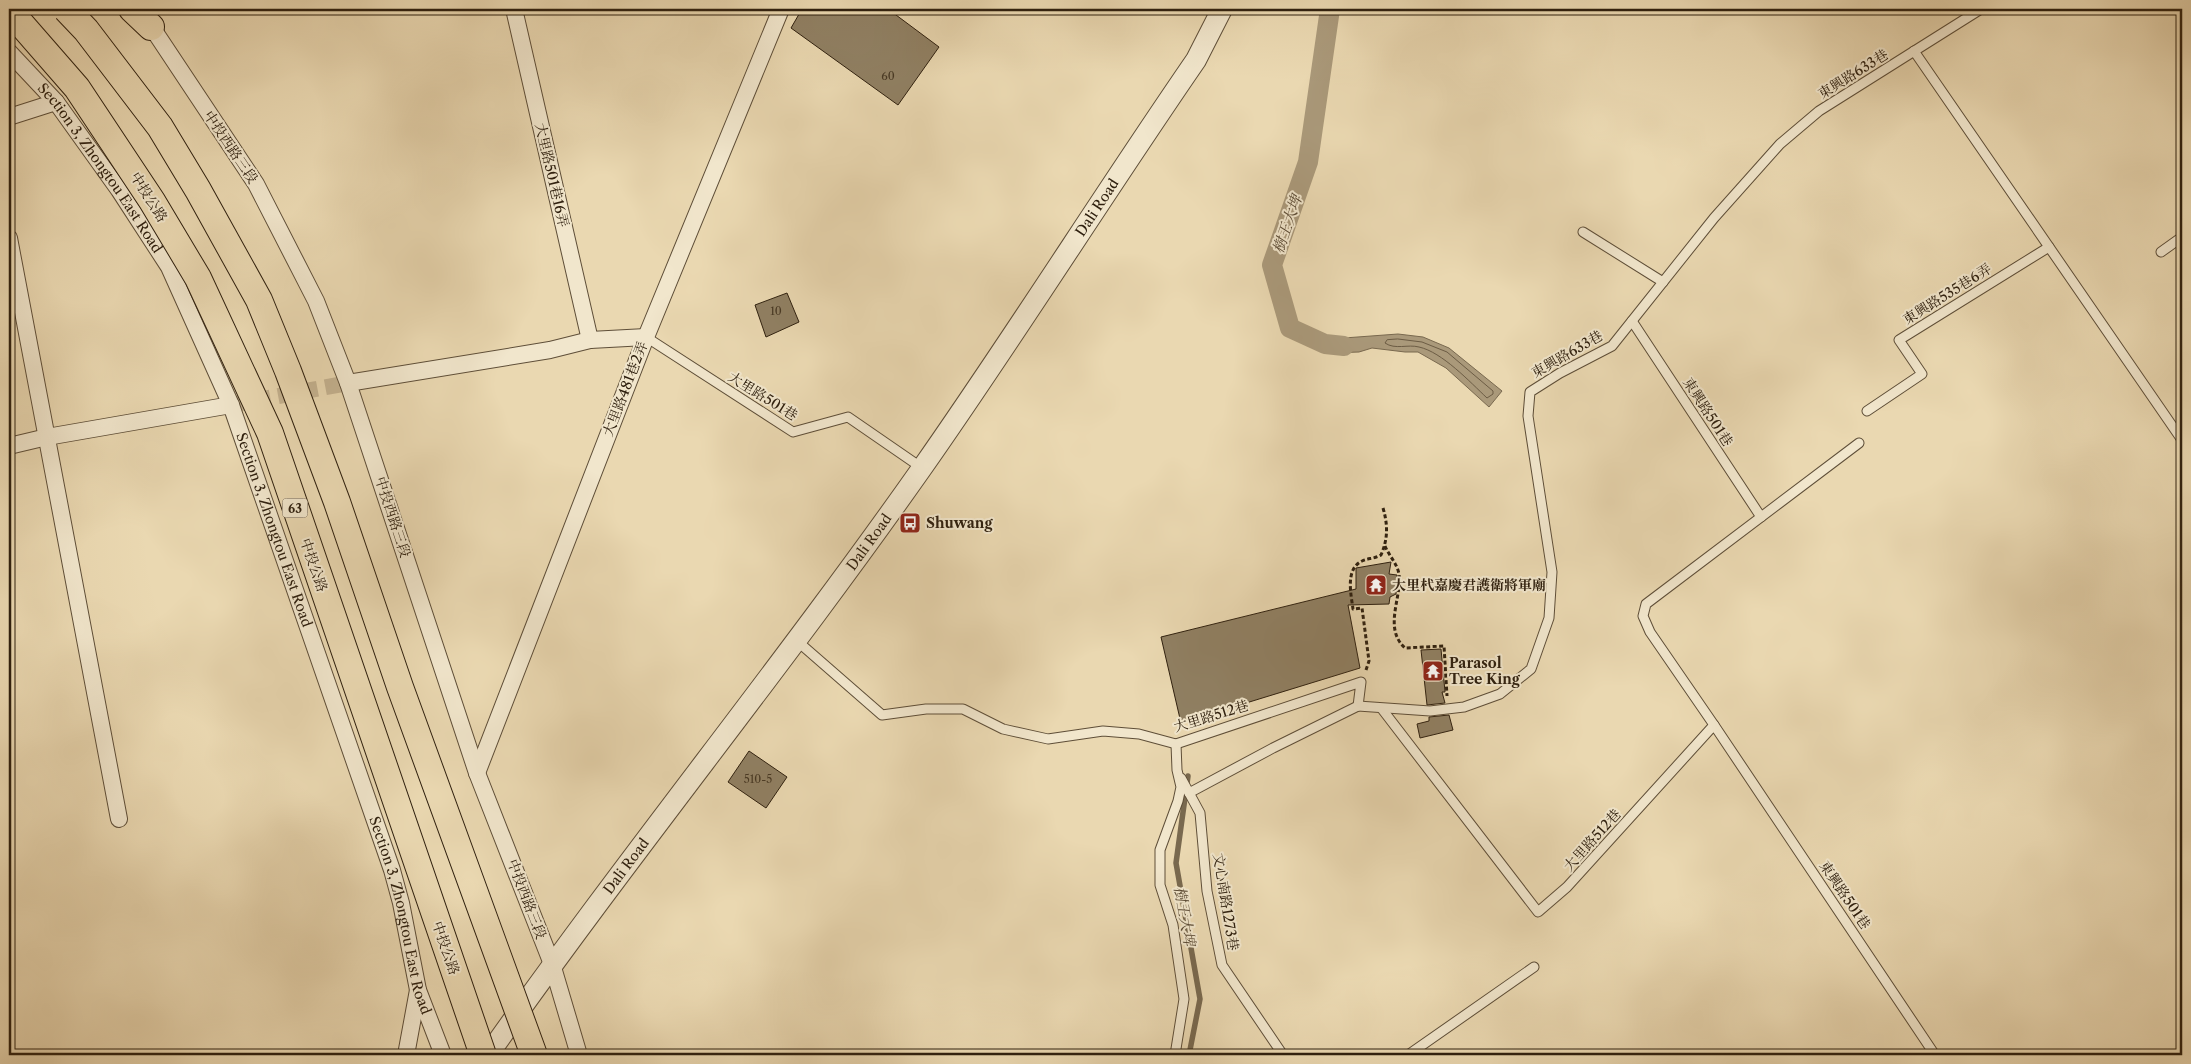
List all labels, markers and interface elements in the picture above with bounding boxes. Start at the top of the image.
street label: 東興路633巷 [1814,45,1892,103]
house number: 60 [881,69,895,83]
street label: Section 3, Zhongtou East Road [34,79,167,257]
street label: 中投西路三段 [200,107,262,187]
street label: 大里路501巷16弄 [531,121,573,229]
street label: 中投公路 [127,168,171,226]
street label: Dali Road [1071,175,1123,240]
water label: 樹王大埤 [1268,191,1306,255]
street label: 東興路535巷6弄 [1899,260,1995,328]
house number: 10 [770,304,782,318]
street label: 東興路633巷 [1528,326,1606,382]
street label: 大里路481巷2弄 [599,339,651,439]
street label: 大里路501巷 [725,368,801,424]
street label: 東興路501巷 [1679,374,1737,450]
street label: Section 3, Zhongtou East Road [232,430,316,630]
street label: 中投西路三段 [371,474,415,560]
road number: 63 [282,498,308,518]
street label: Dali Road [842,510,896,574]
bus stop icon: Shuwang [898,511,922,535]
place label: Shuwang [926,514,993,532]
street label: 中投公路 [296,536,332,594]
temple icon: 大里杙嘉慶君護衛將軍廟 [1364,573,1388,597]
place label: 大里杙嘉慶君護衛將軍廟 [1392,576,1546,594]
place label: Parasol Tree King [1449,654,1521,688]
temple icon: Parasol Tree King [1421,659,1445,683]
street label: 大里路512巷 [1171,696,1251,736]
house number: 510-5 [744,772,772,786]
street label: 大里路512巷 [1559,805,1625,875]
street label: Section 3, Zhongtou East Road [365,814,436,1017]
street label: Dali Road [599,834,653,898]
street label: 文心南路1273巷 [1209,852,1243,952]
street label: 中投西路三段 [504,857,550,941]
street label: 東興路501巷 [1816,857,1874,933]
water label: 樹王大埤 [1170,885,1200,949]
street label: 中投公路 [428,919,464,977]

